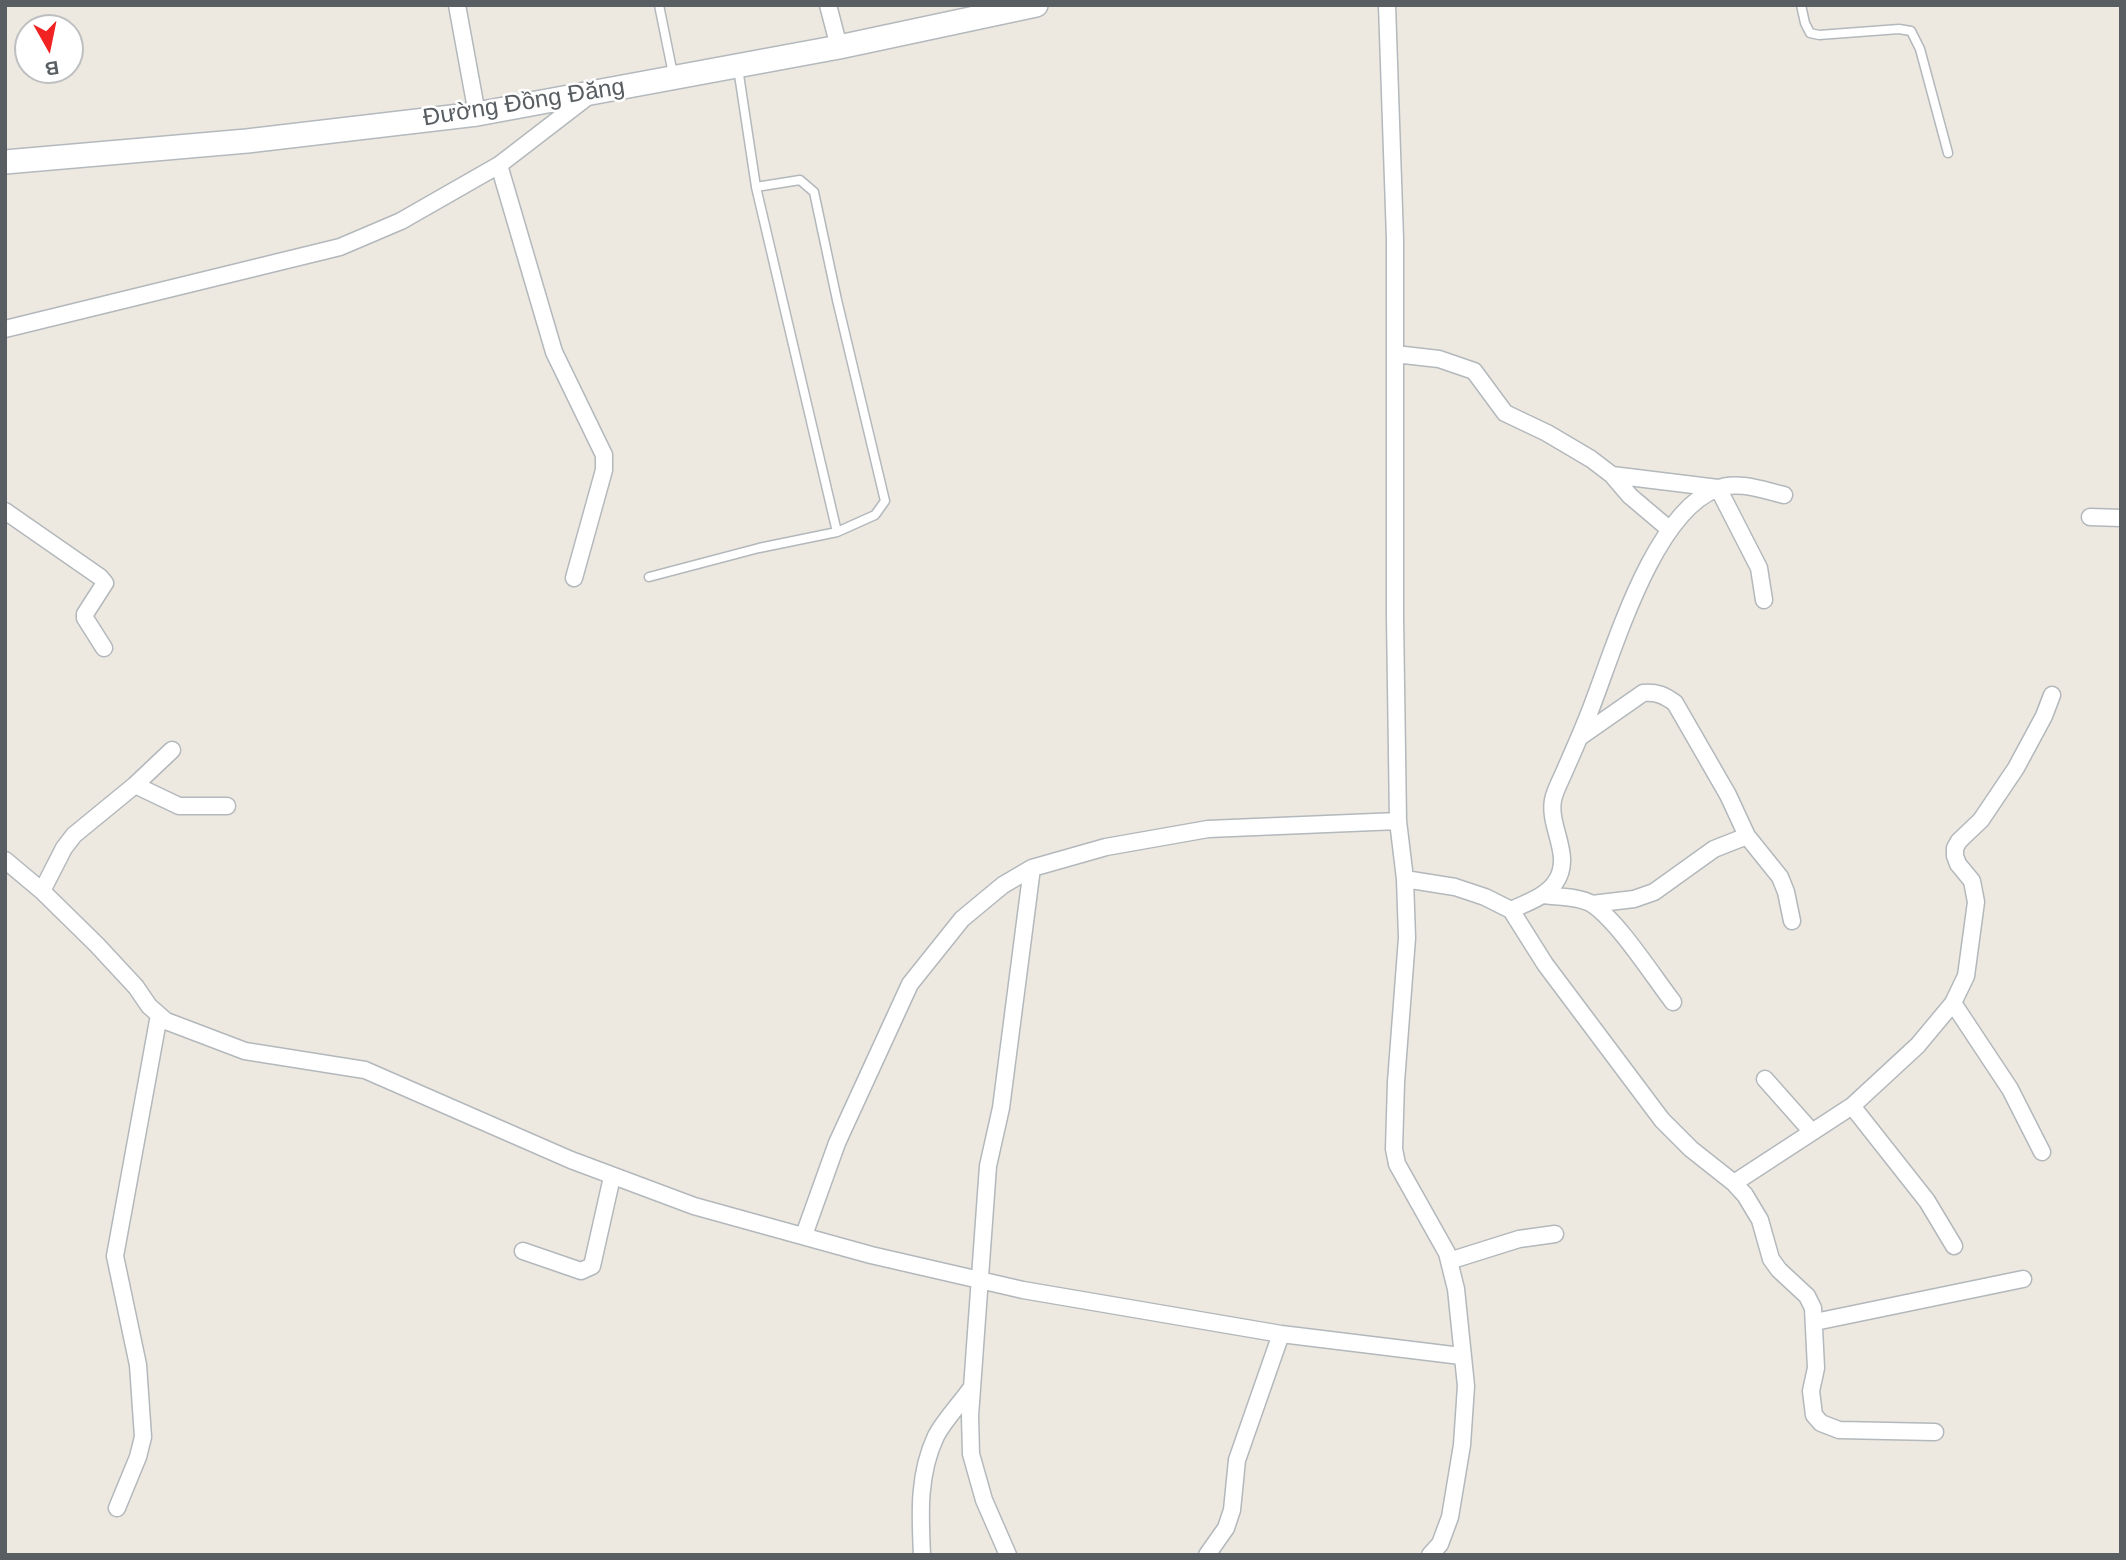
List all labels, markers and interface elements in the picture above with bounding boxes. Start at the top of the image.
north arrow [14,14,84,84]
text: B [44,57,60,80]
street label: Đường Đồng Đăng [421,73,627,133]

